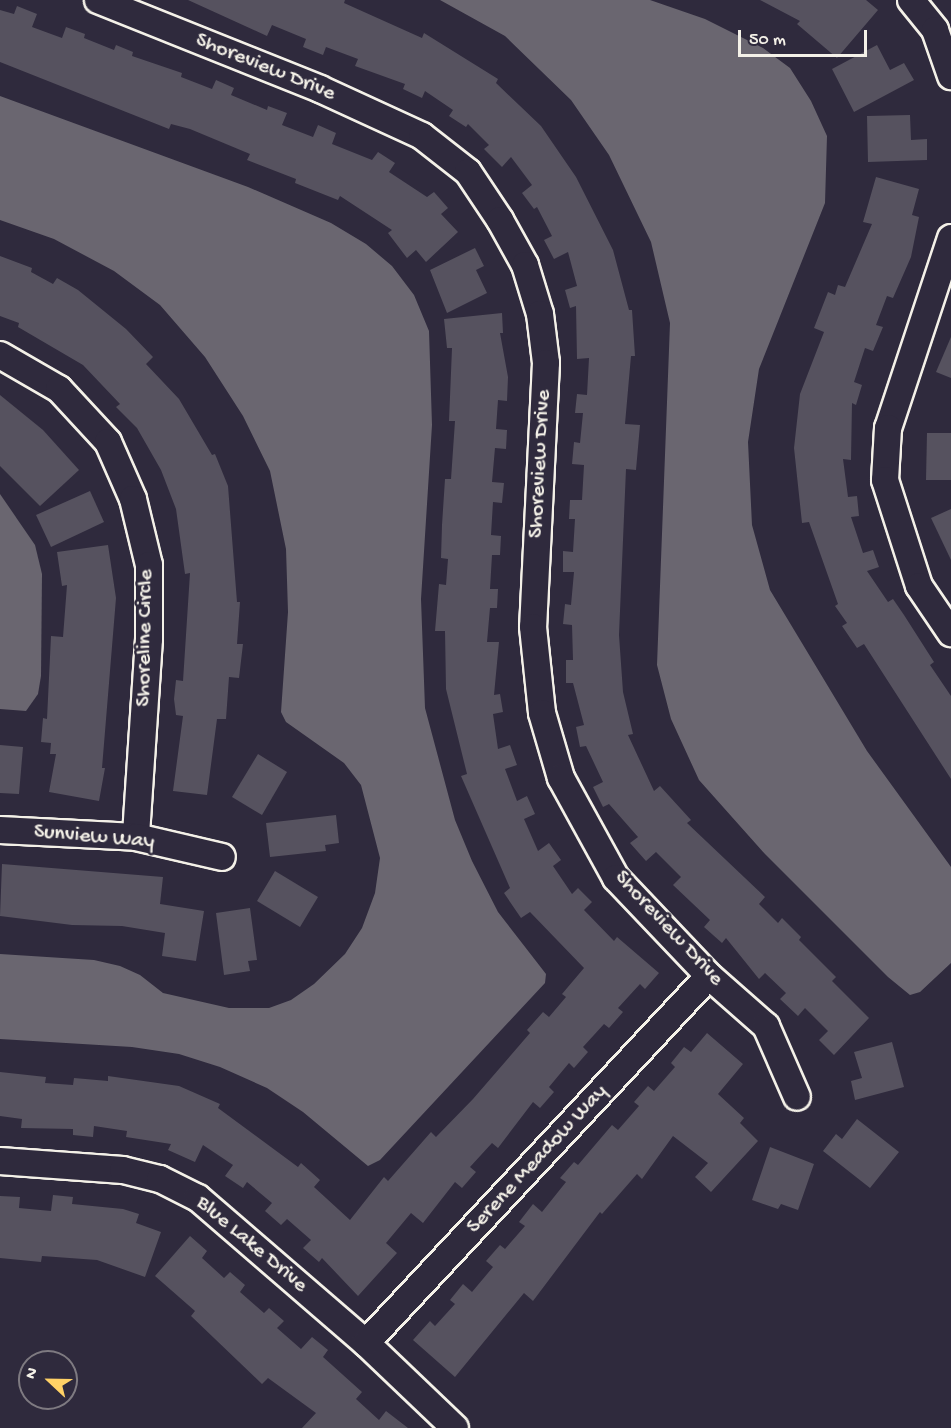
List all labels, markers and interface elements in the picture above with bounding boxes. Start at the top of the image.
scale bar [741,18,870,56]
street label: Shoreview Drive [191,28,339,108]
text: 50 m [749,30,786,51]
street label: Shoreview Drive [524,389,558,539]
street label: Shoreline Circle [132,569,160,707]
street label: Sunview Way [33,820,155,856]
street label: Shoreview Drive [608,866,728,992]
street label: Serene Meadow Way [462,1080,614,1240]
street label: Blue Lake Drive [190,1191,312,1299]
north arrow [18,1350,78,1410]
text: N [22,1365,43,1382]

